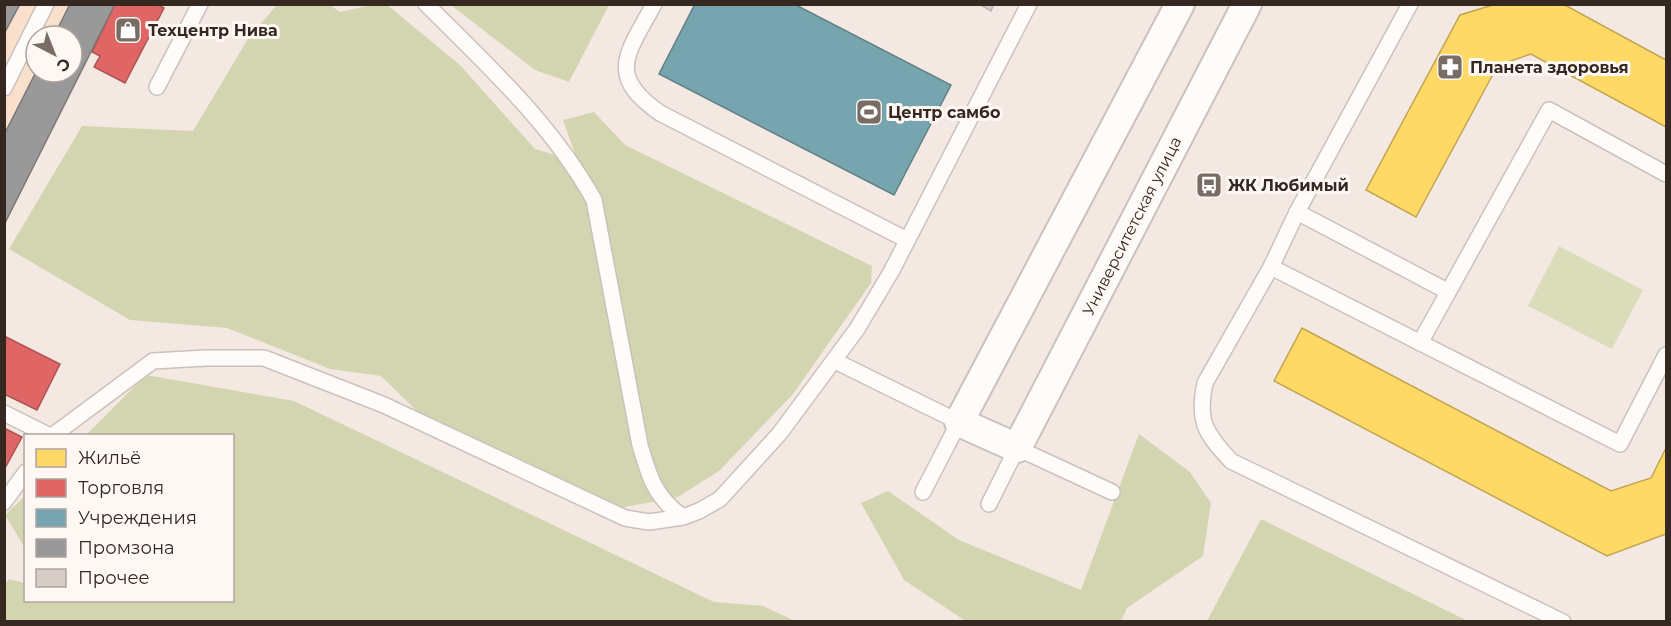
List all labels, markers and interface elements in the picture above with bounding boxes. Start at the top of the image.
shop icon: Техцентр Нива [113,15,143,45]
place label: Техцентр Нива [148,21,278,40]
north arrow [24,24,84,84]
pharmacy icon: Планета здоровья [1435,52,1465,82]
text: С [53,54,74,76]
place label: Планета здоровья [1470,58,1629,77]
sports icon: Центр самбо [854,97,884,127]
place label: Центр самбо [888,103,1000,122]
street label: Университетская улица [1079,133,1185,319]
bus stop icon: ЖК Любимый [1194,170,1224,200]
place label: ЖК Любимый [1228,176,1349,195]
legend [24,434,234,602]
text: Жильё [78,447,141,469]
text: Торговля [78,477,164,499]
text: Учреждения [78,507,197,529]
text: Промзона [78,537,175,559]
text: Прочее [78,567,150,589]

